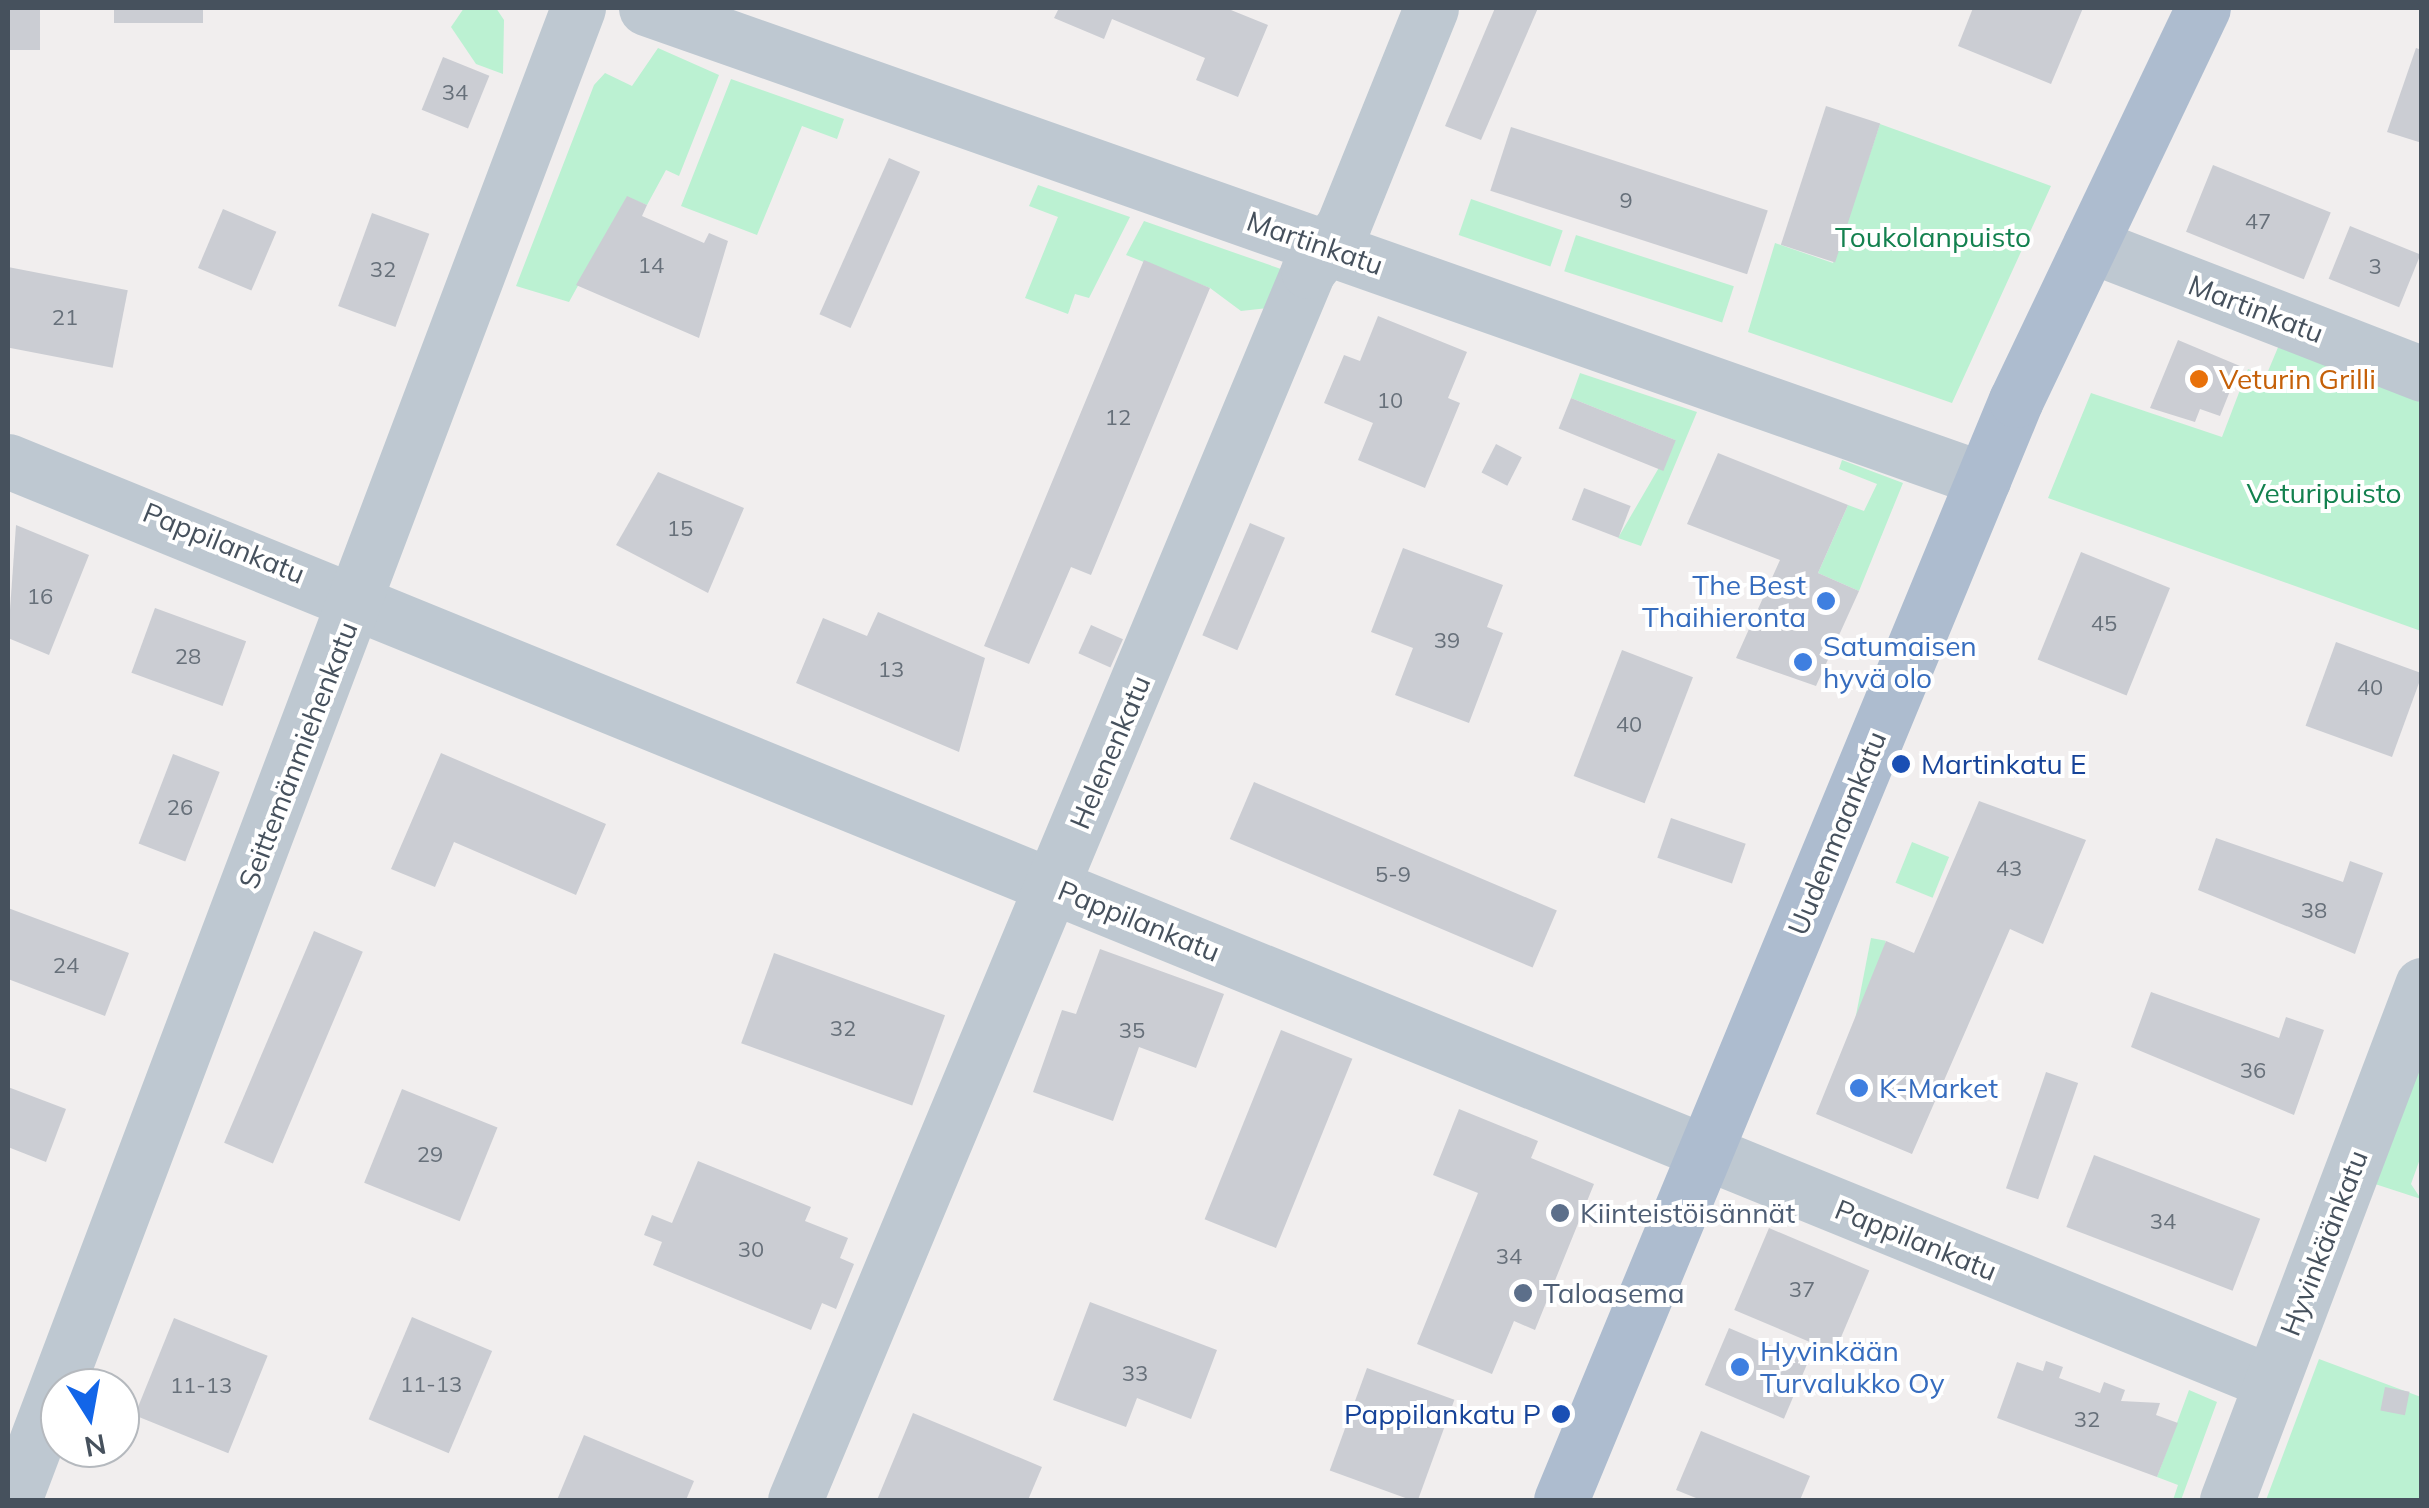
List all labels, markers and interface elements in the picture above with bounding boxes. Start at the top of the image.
house number: 34 [442,80,468,106]
house number: 9 [1619,188,1633,214]
street label: Martinkatu [1243,204,1387,282]
house number: 47 [2245,209,2271,235]
park label: Toukolanpuisto [1835,220,2031,254]
house number: 14 [638,253,664,279]
house number: 3 [2368,254,2382,280]
house number: 32 [370,257,396,283]
street label: Martinkatu [2184,268,2328,350]
house number: 21 [52,305,78,331]
place label: Veturin Grilli [2219,362,2376,396]
marker: Veturin Grilli [2188,368,2210,390]
house number: 10 [1377,388,1403,414]
house number: 12 [1105,405,1131,431]
park label: Veturipuisto [2247,476,2401,510]
street label: Pappilankatu [138,495,310,591]
house number: 15 [667,516,693,542]
place label: The Best Thaihieronta [1642,568,1806,634]
house number: 16 [27,584,53,610]
marker: The Best Thaihieronta [1815,590,1837,612]
house number: 45 [2091,611,2117,637]
street label: Seittemänmiehenkatu [232,617,364,893]
house number: 39 [1434,628,1460,654]
place label: Satumaisen hyvä olo [1823,629,1977,695]
house number: 28 [175,644,201,670]
marker: Satumaisen hyvä olo [1792,651,1814,673]
house number: 13 [878,657,904,683]
street label: Helenenkatu [1063,670,1157,834]
house number: 40 [2357,675,2383,701]
house number: 40 [1616,712,1642,738]
street label: Uudenmaankatu [1781,726,1893,940]
place label: Martinkatu E [1921,747,2086,781]
marker: Martinkatu E [1890,753,1912,775]
house number: 26 [167,795,193,821]
house number: 43 [1996,856,2022,882]
house number: 5-9 [1375,862,1411,888]
street label: Pappilankatu [1053,873,1225,969]
house number: 38 [2301,898,2327,924]
house number: 24 [53,953,79,979]
house number: 32 [830,1016,856,1042]
house number: 35 [1119,1018,1145,1044]
house number: 36 [2240,1058,2266,1084]
place label: K-Market [1879,1071,1998,1105]
marker: K-Market [1848,1077,1870,1099]
house number: 29 [417,1142,443,1168]
street label: Hyvinkäänkatu [2273,1145,2375,1341]
street label: Pappilankatu [1830,1192,2002,1288]
place label: Kiinteistöisännät [1580,1196,1795,1230]
marker: Kiinteistöisännät [1549,1202,1571,1224]
house number: 34 [2150,1209,2176,1235]
house number: 30 [738,1237,764,1263]
house number: 34 [1496,1244,1522,1270]
place label: Taloasema [1543,1276,1685,1310]
house number: 37 [1789,1277,1815,1303]
marker: Taloasema [1512,1282,1534,1304]
place label: Hyvinkään Turvalukko Oy [1760,1334,1945,1400]
marker: Hyvinkään Turvalukko Oy [1729,1356,1751,1378]
house number: 33 [1122,1361,1148,1387]
north arrow [40,1368,140,1468]
house number: 11-13 [400,1372,462,1398]
house number: 11-13 [170,1373,232,1399]
place label: Pappilankatu P [1344,1397,1541,1431]
marker: Pappilankatu P [1550,1403,1572,1425]
house number: 32 [2074,1407,2100,1433]
text: N [82,1427,109,1465]

